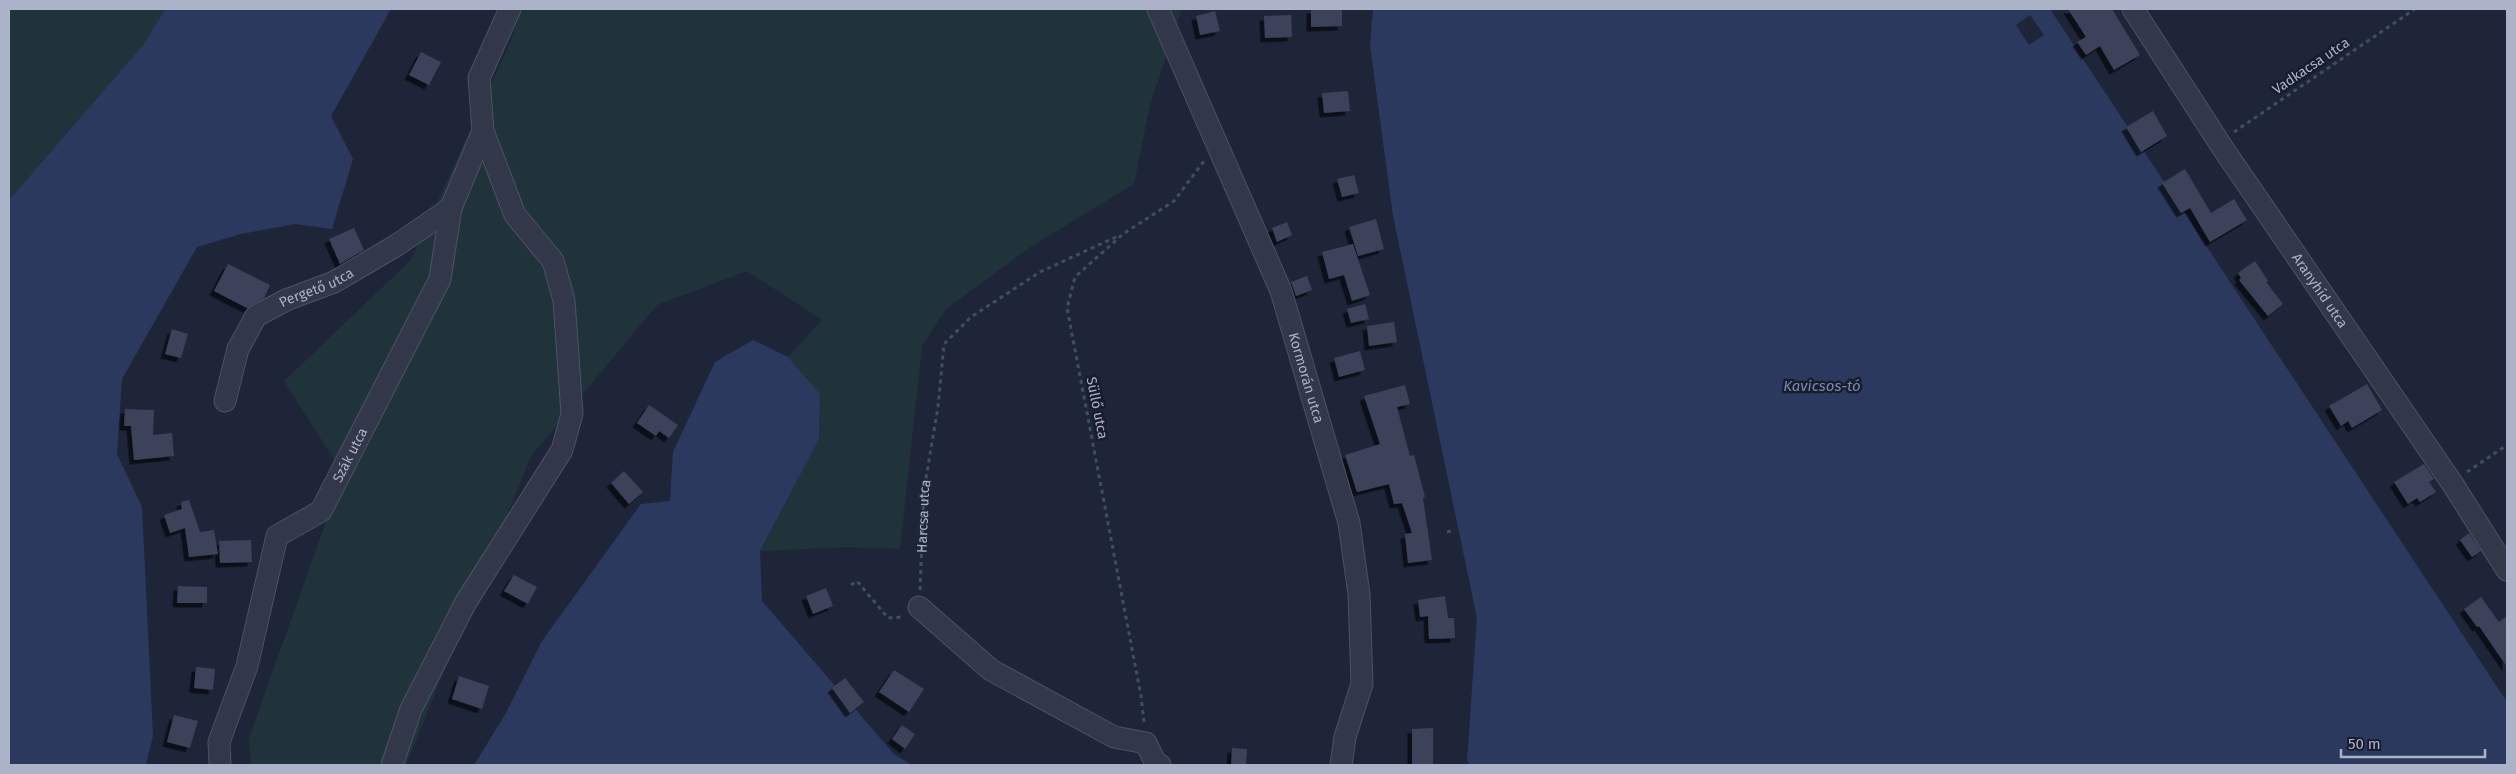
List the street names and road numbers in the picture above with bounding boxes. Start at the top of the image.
street label: Vadkacsa utca [2269,34,2353,98]
street label: Aranyhíd utca [2289,250,2352,331]
street label: Pergető utca [276,264,357,311]
street label: Kormorán utca [1285,330,1328,425]
street label: Süllő utca [1083,375,1111,441]
street label: Szák utca [329,425,371,485]
street label: Harcsa utca [913,478,934,553]

